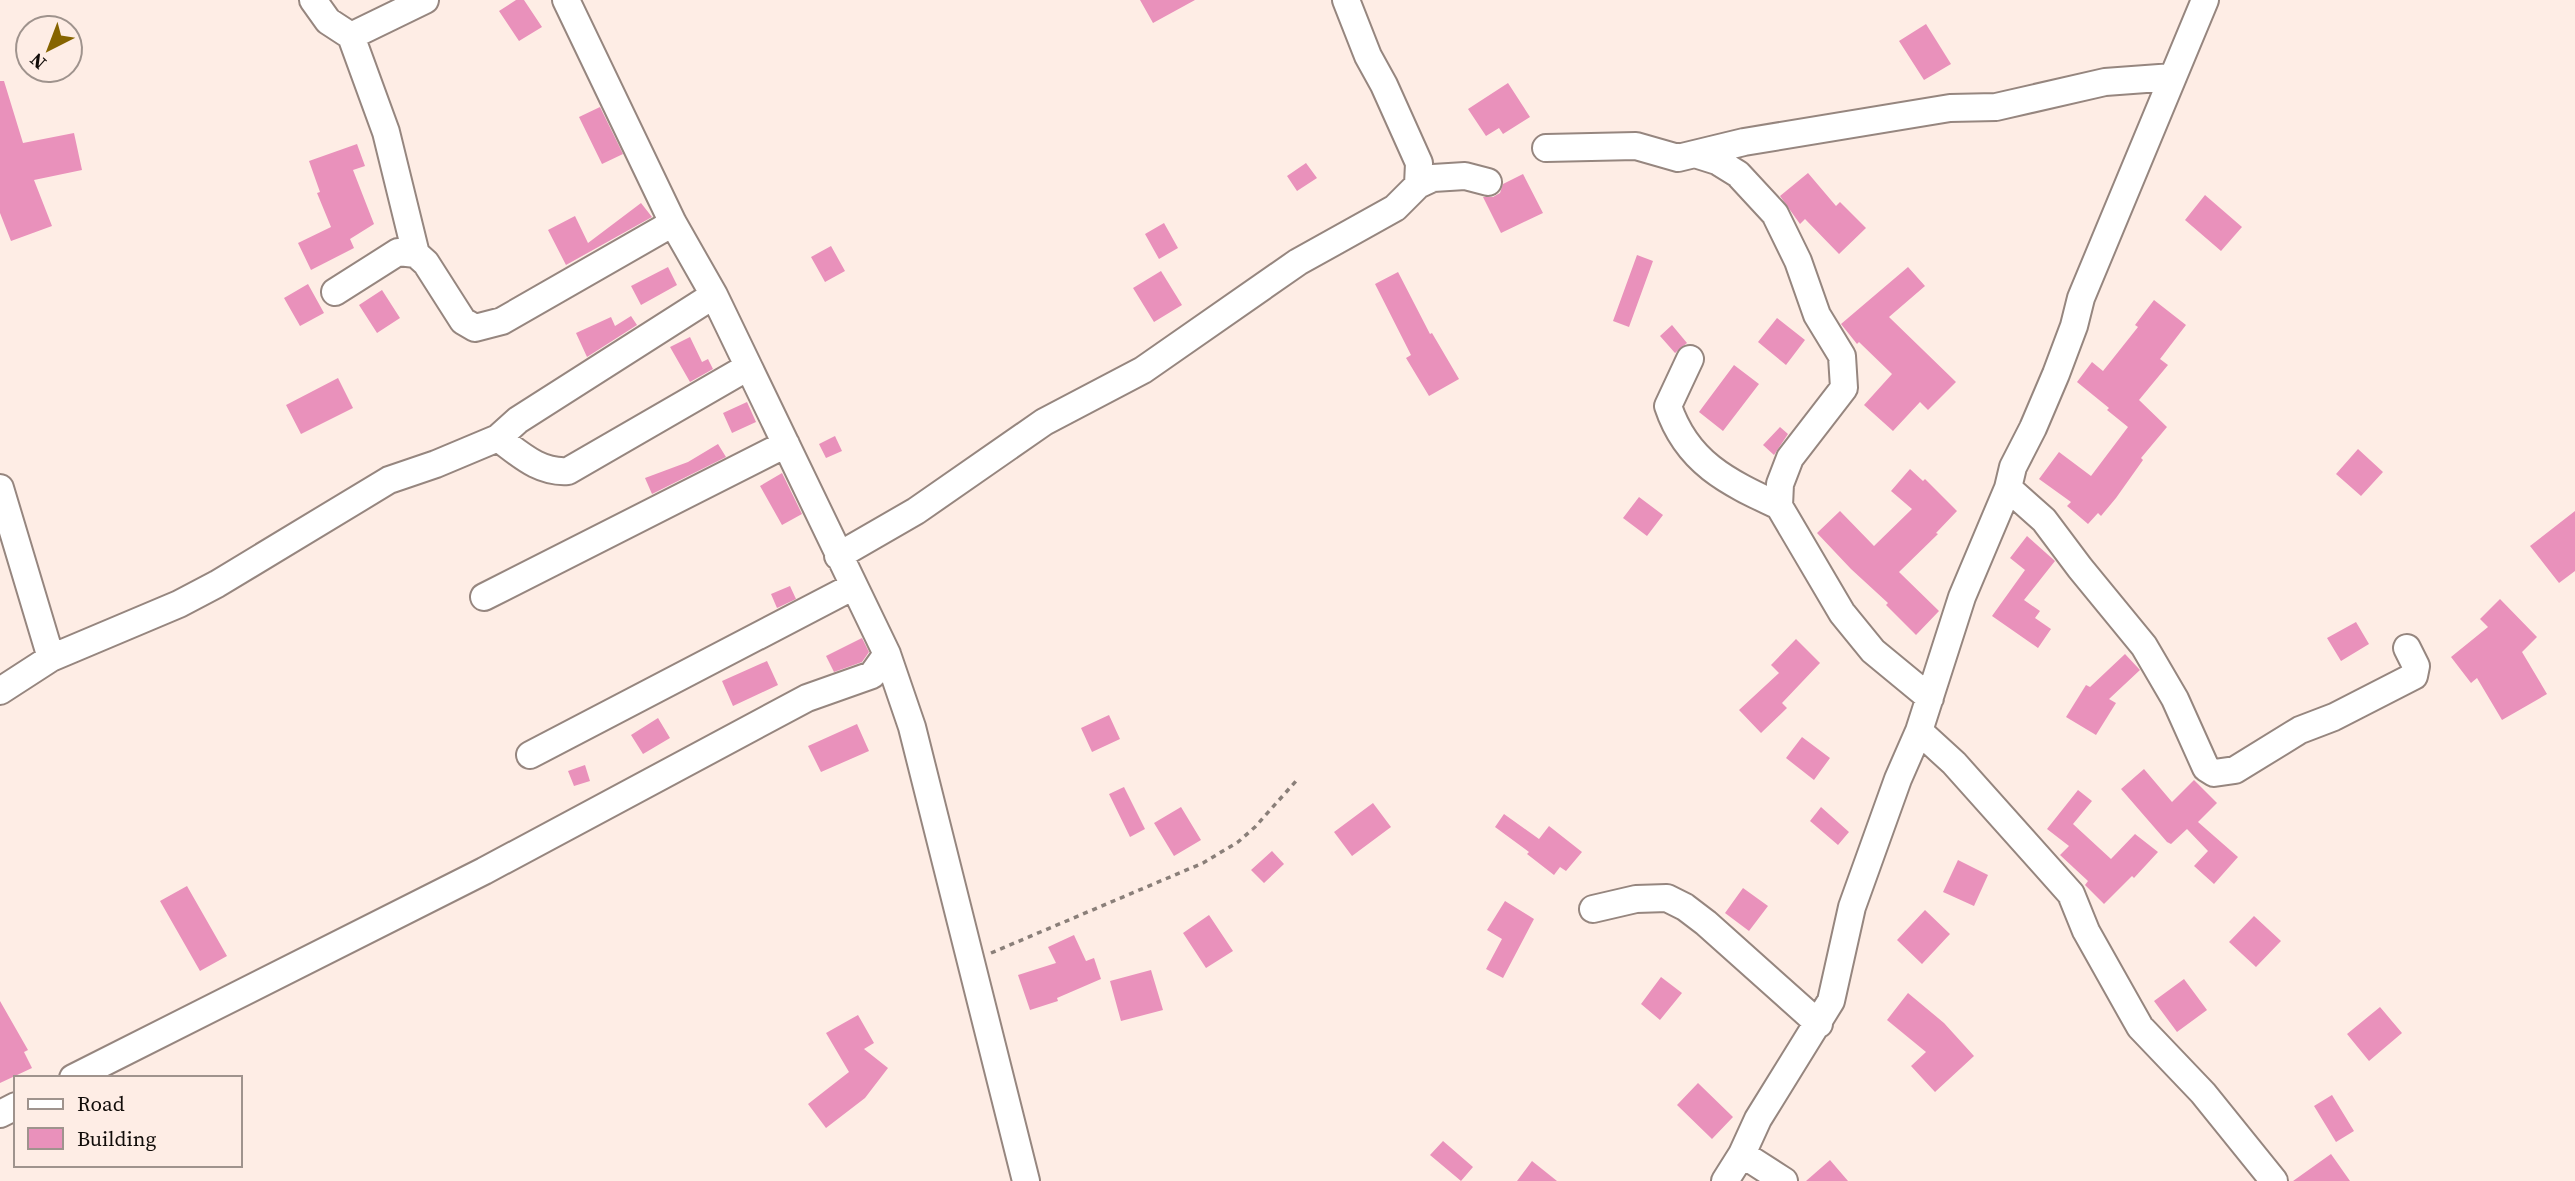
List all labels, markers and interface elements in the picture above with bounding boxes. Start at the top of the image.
north arrow [14,14,84,84]
text: N [24,47,51,76]
legend [14,1076,242,1167]
text: Road [77,1089,125,1118]
text: Building [77,1124,156,1153]

